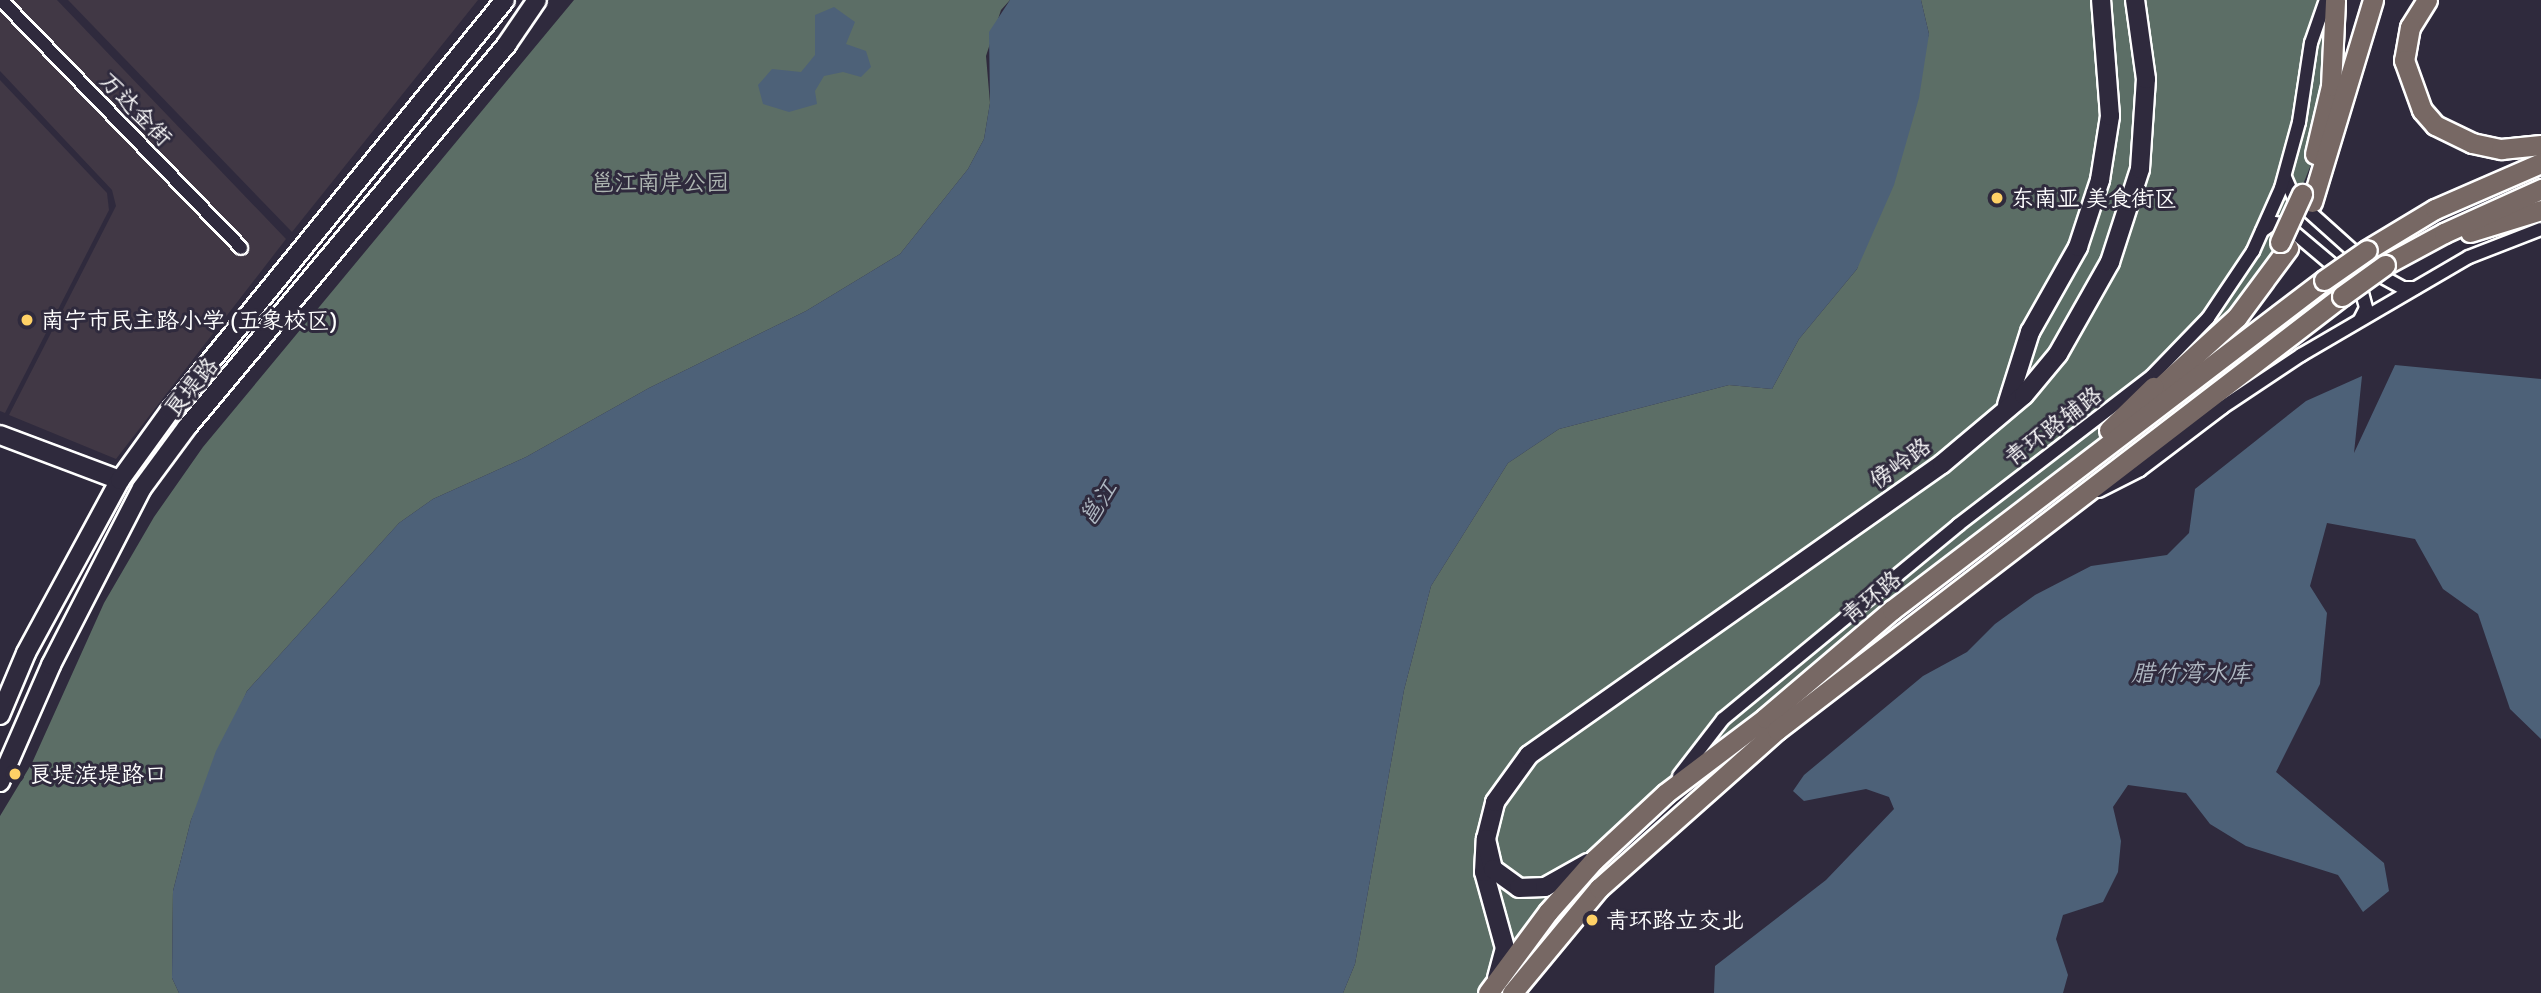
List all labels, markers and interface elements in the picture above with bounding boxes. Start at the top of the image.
street label: 万达金街 [94,66,178,152]
park label: 邕江南岸公园 [591,168,729,196]
place label: 东南亚 美食街区 [2011,184,2177,212]
marker: 东南亚 美食街区 [1989,190,2005,206]
place label: 南宁市民主路小学 (五象校区) [41,306,337,334]
marker: 南宁市民主路小学 (五象校区) [19,312,35,328]
street label: 良堤路 [158,352,224,422]
street label: 青环路辅路 [1999,380,2107,472]
street label: 傍岭路 [1864,432,1936,494]
water label: 邕江 [1073,475,1123,531]
street label: 青环路 [1836,565,1906,629]
water label: 腊竹湾水库 [2131,659,2251,687]
place label: 良堤滨堤路口 [29,760,167,788]
marker: 良堤滨堤路口 [7,766,23,782]
place label: 青环路立交北 [1606,906,1744,934]
marker: 青环路立交北 [1584,912,1600,928]

